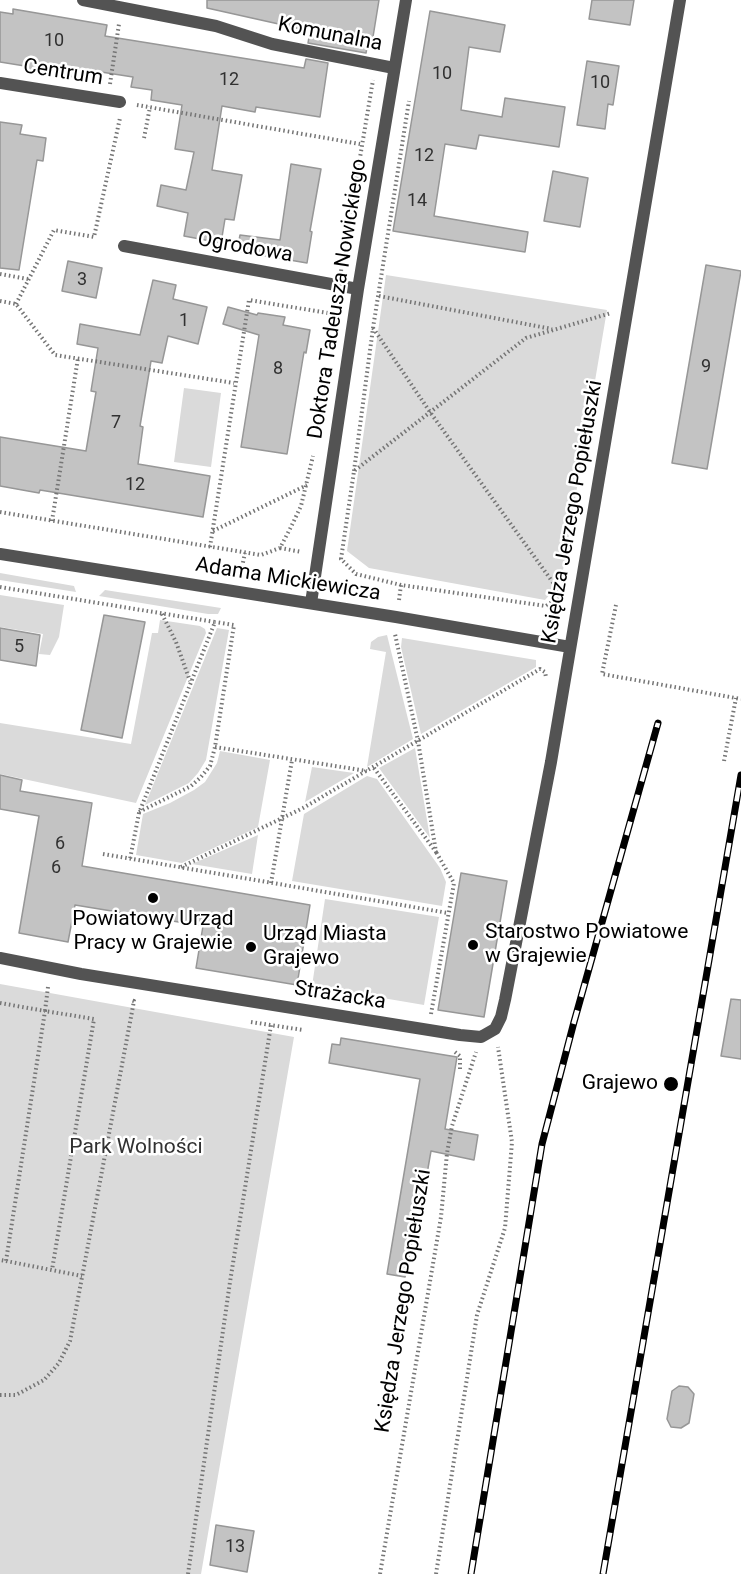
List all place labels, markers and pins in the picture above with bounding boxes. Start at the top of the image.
marker: Powiatowy Urząd Pracy w Grajewie [146,891,160,905]
place label: Powiatowy Urząd Pracy w Grajewie [72,907,234,957]
place label: Starostwo Powiatowe w Grajewie [485,920,688,970]
place label: Urząd Miasta Grajewo [263,922,387,972]
marker: Starostwo Powiatowe w Grajewie [466,938,480,952]
marker: Urząd Miasta Grajewo [244,940,258,954]
place label: Grajewo [582,1071,658,1097]
marker: Grajewo [662,1075,680,1093]

